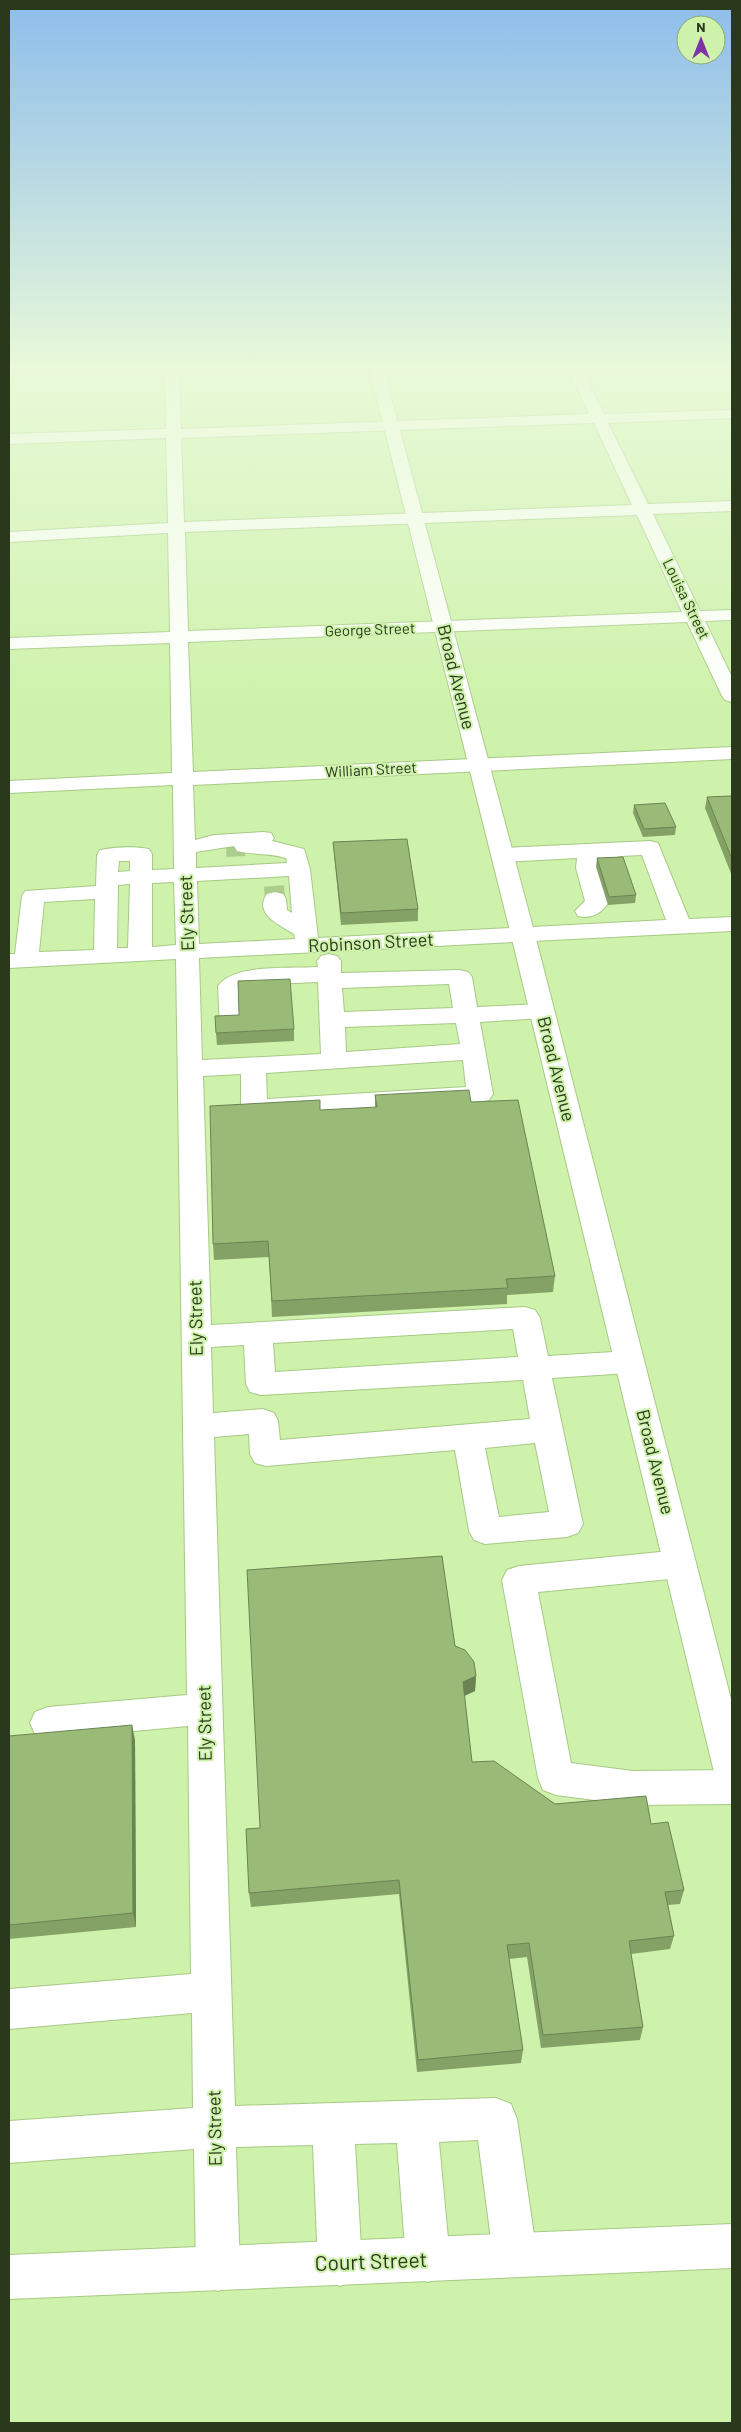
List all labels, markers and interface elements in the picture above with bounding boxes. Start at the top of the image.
north arrow [676,15,726,65]
text: N [696,18,706,35]
street label: Louisa Street [660,555,714,642]
street label: George Street [324,618,416,640]
street label: Broad Avenue [433,622,481,732]
street label: William Street [325,758,417,780]
street label: Ely Street [174,875,198,951]
street label: Robinson Street [308,928,434,956]
street label: Broad Avenue [533,1014,581,1124]
street label: Ely Street [183,1280,207,1356]
street label: Broad Avenue [632,1407,680,1517]
street label: Ely Street [192,1685,216,1761]
street label: Ely Street [202,2090,226,2166]
street label: Court Street [314,2246,428,2275]

